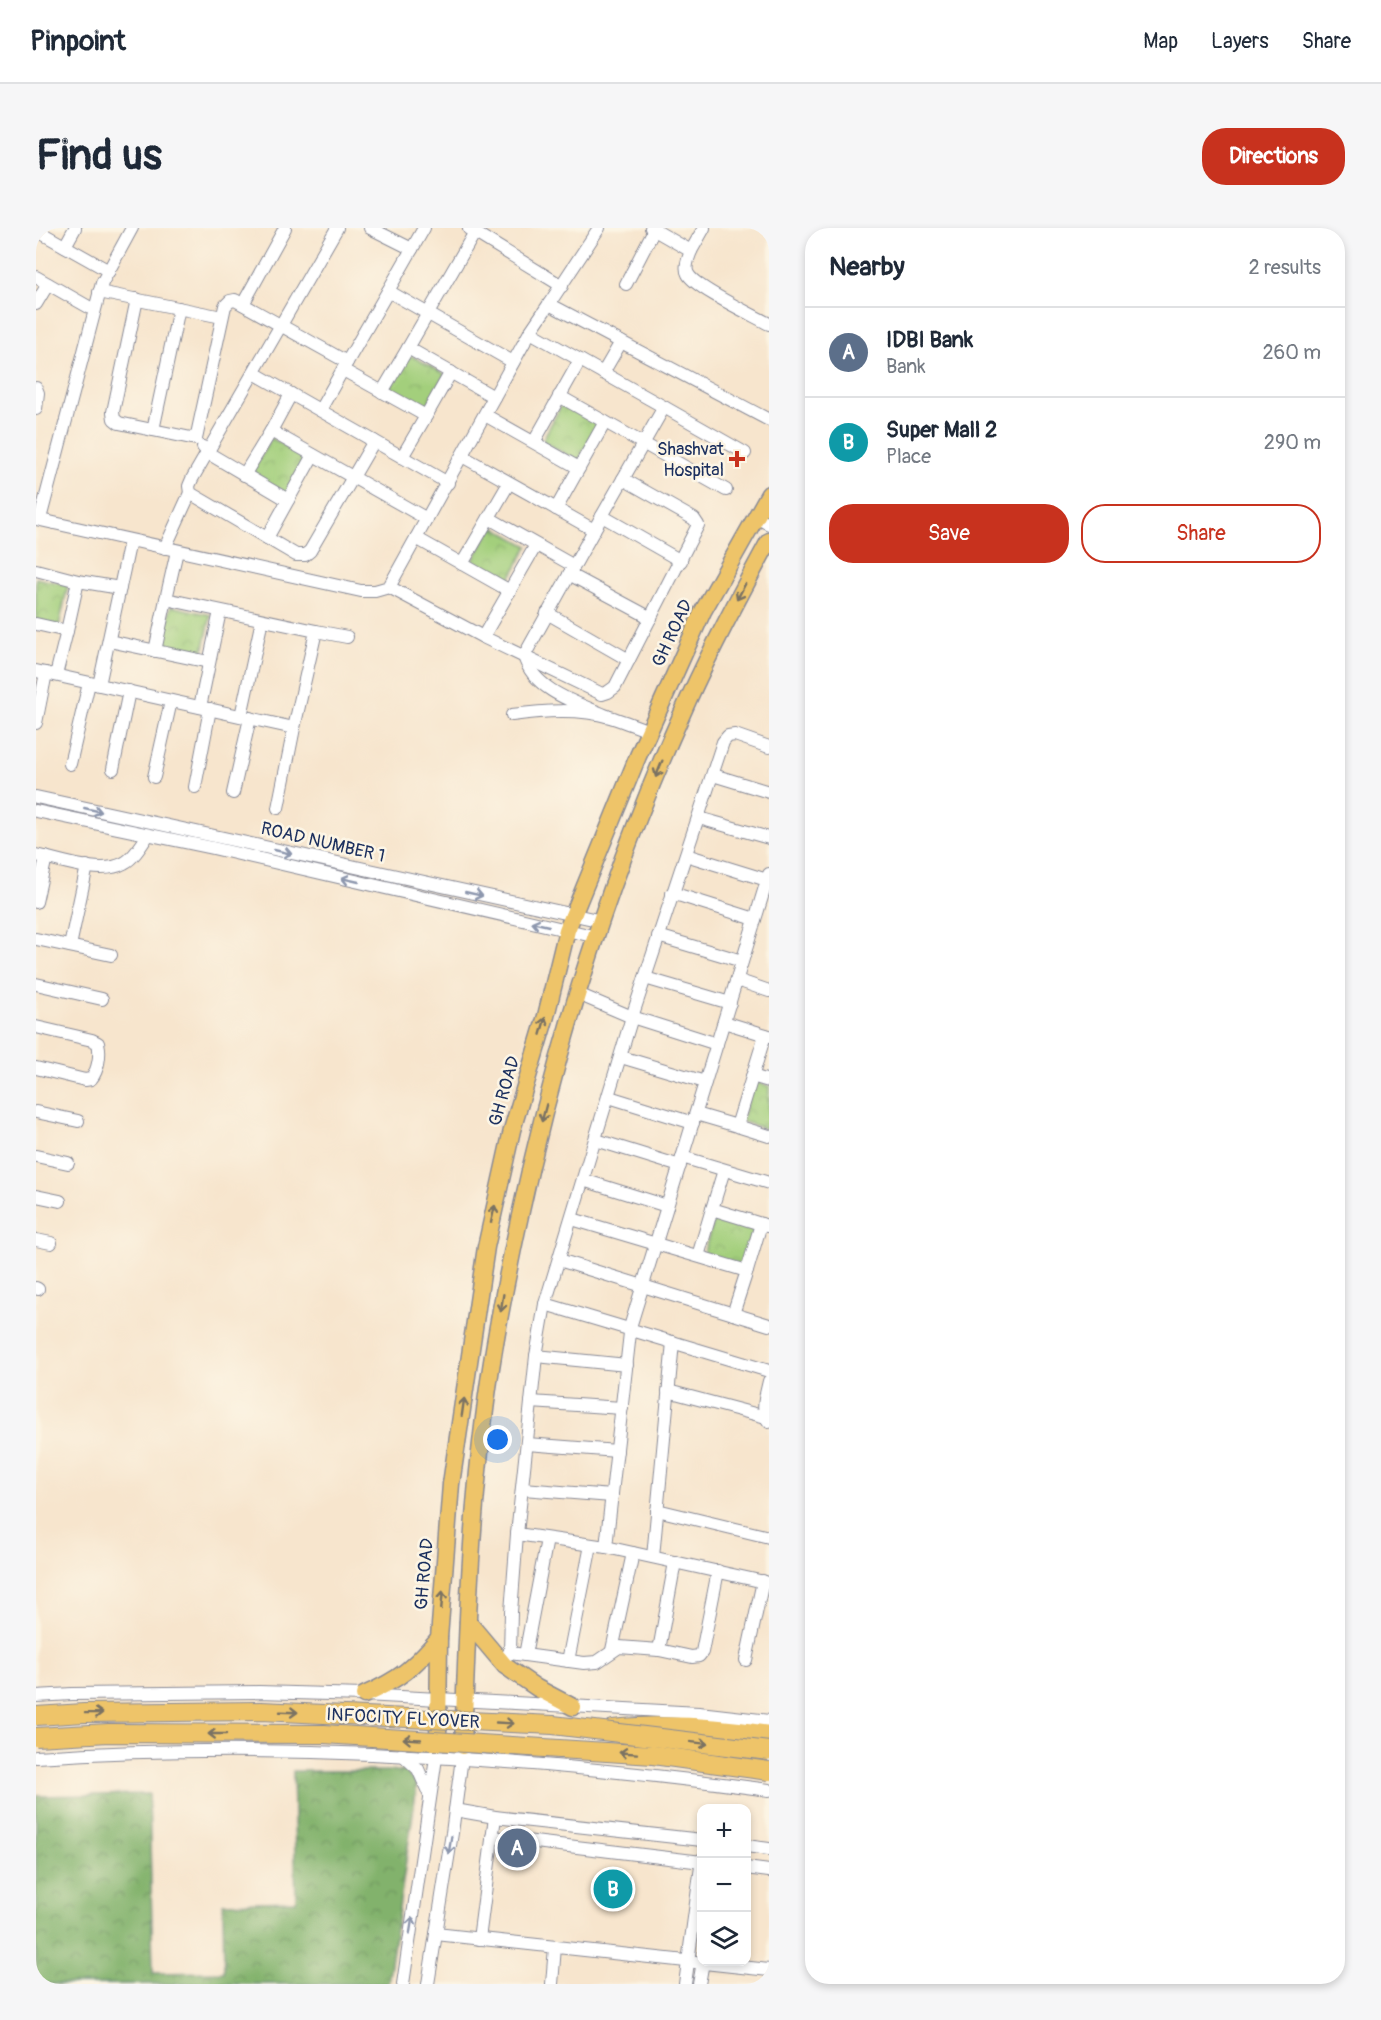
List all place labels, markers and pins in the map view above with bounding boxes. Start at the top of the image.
place label: Shashvat Hospital [657,438,725,482]
marker: Shashvat Hospital [728,450,746,468]
pin: A [498,1826,536,1870]
pin: B [594,1866,632,1912]

